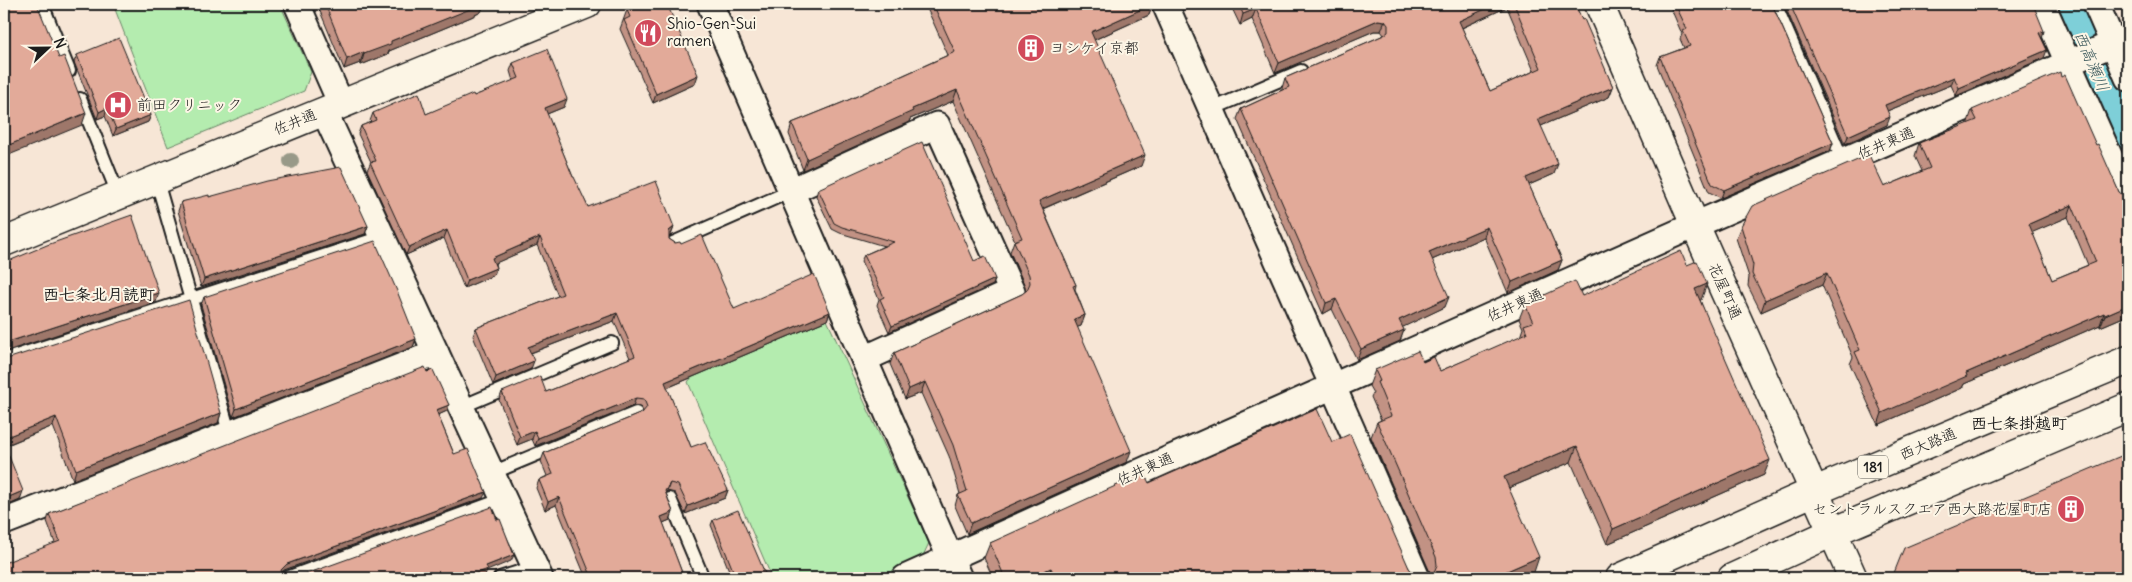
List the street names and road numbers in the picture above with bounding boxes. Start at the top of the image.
street label: 佐井通 [270,104,319,139]
street label: 佐井東通 [1854,122,1917,163]
street label: 花屋町通 [1705,260,1746,322]
street label: 佐井東通 [1484,284,1546,325]
street label: 西大路通 [1896,423,1959,464]
street label: 佐井東通 [1114,448,1176,489]
road number: 181 [1858,456,1888,478]

